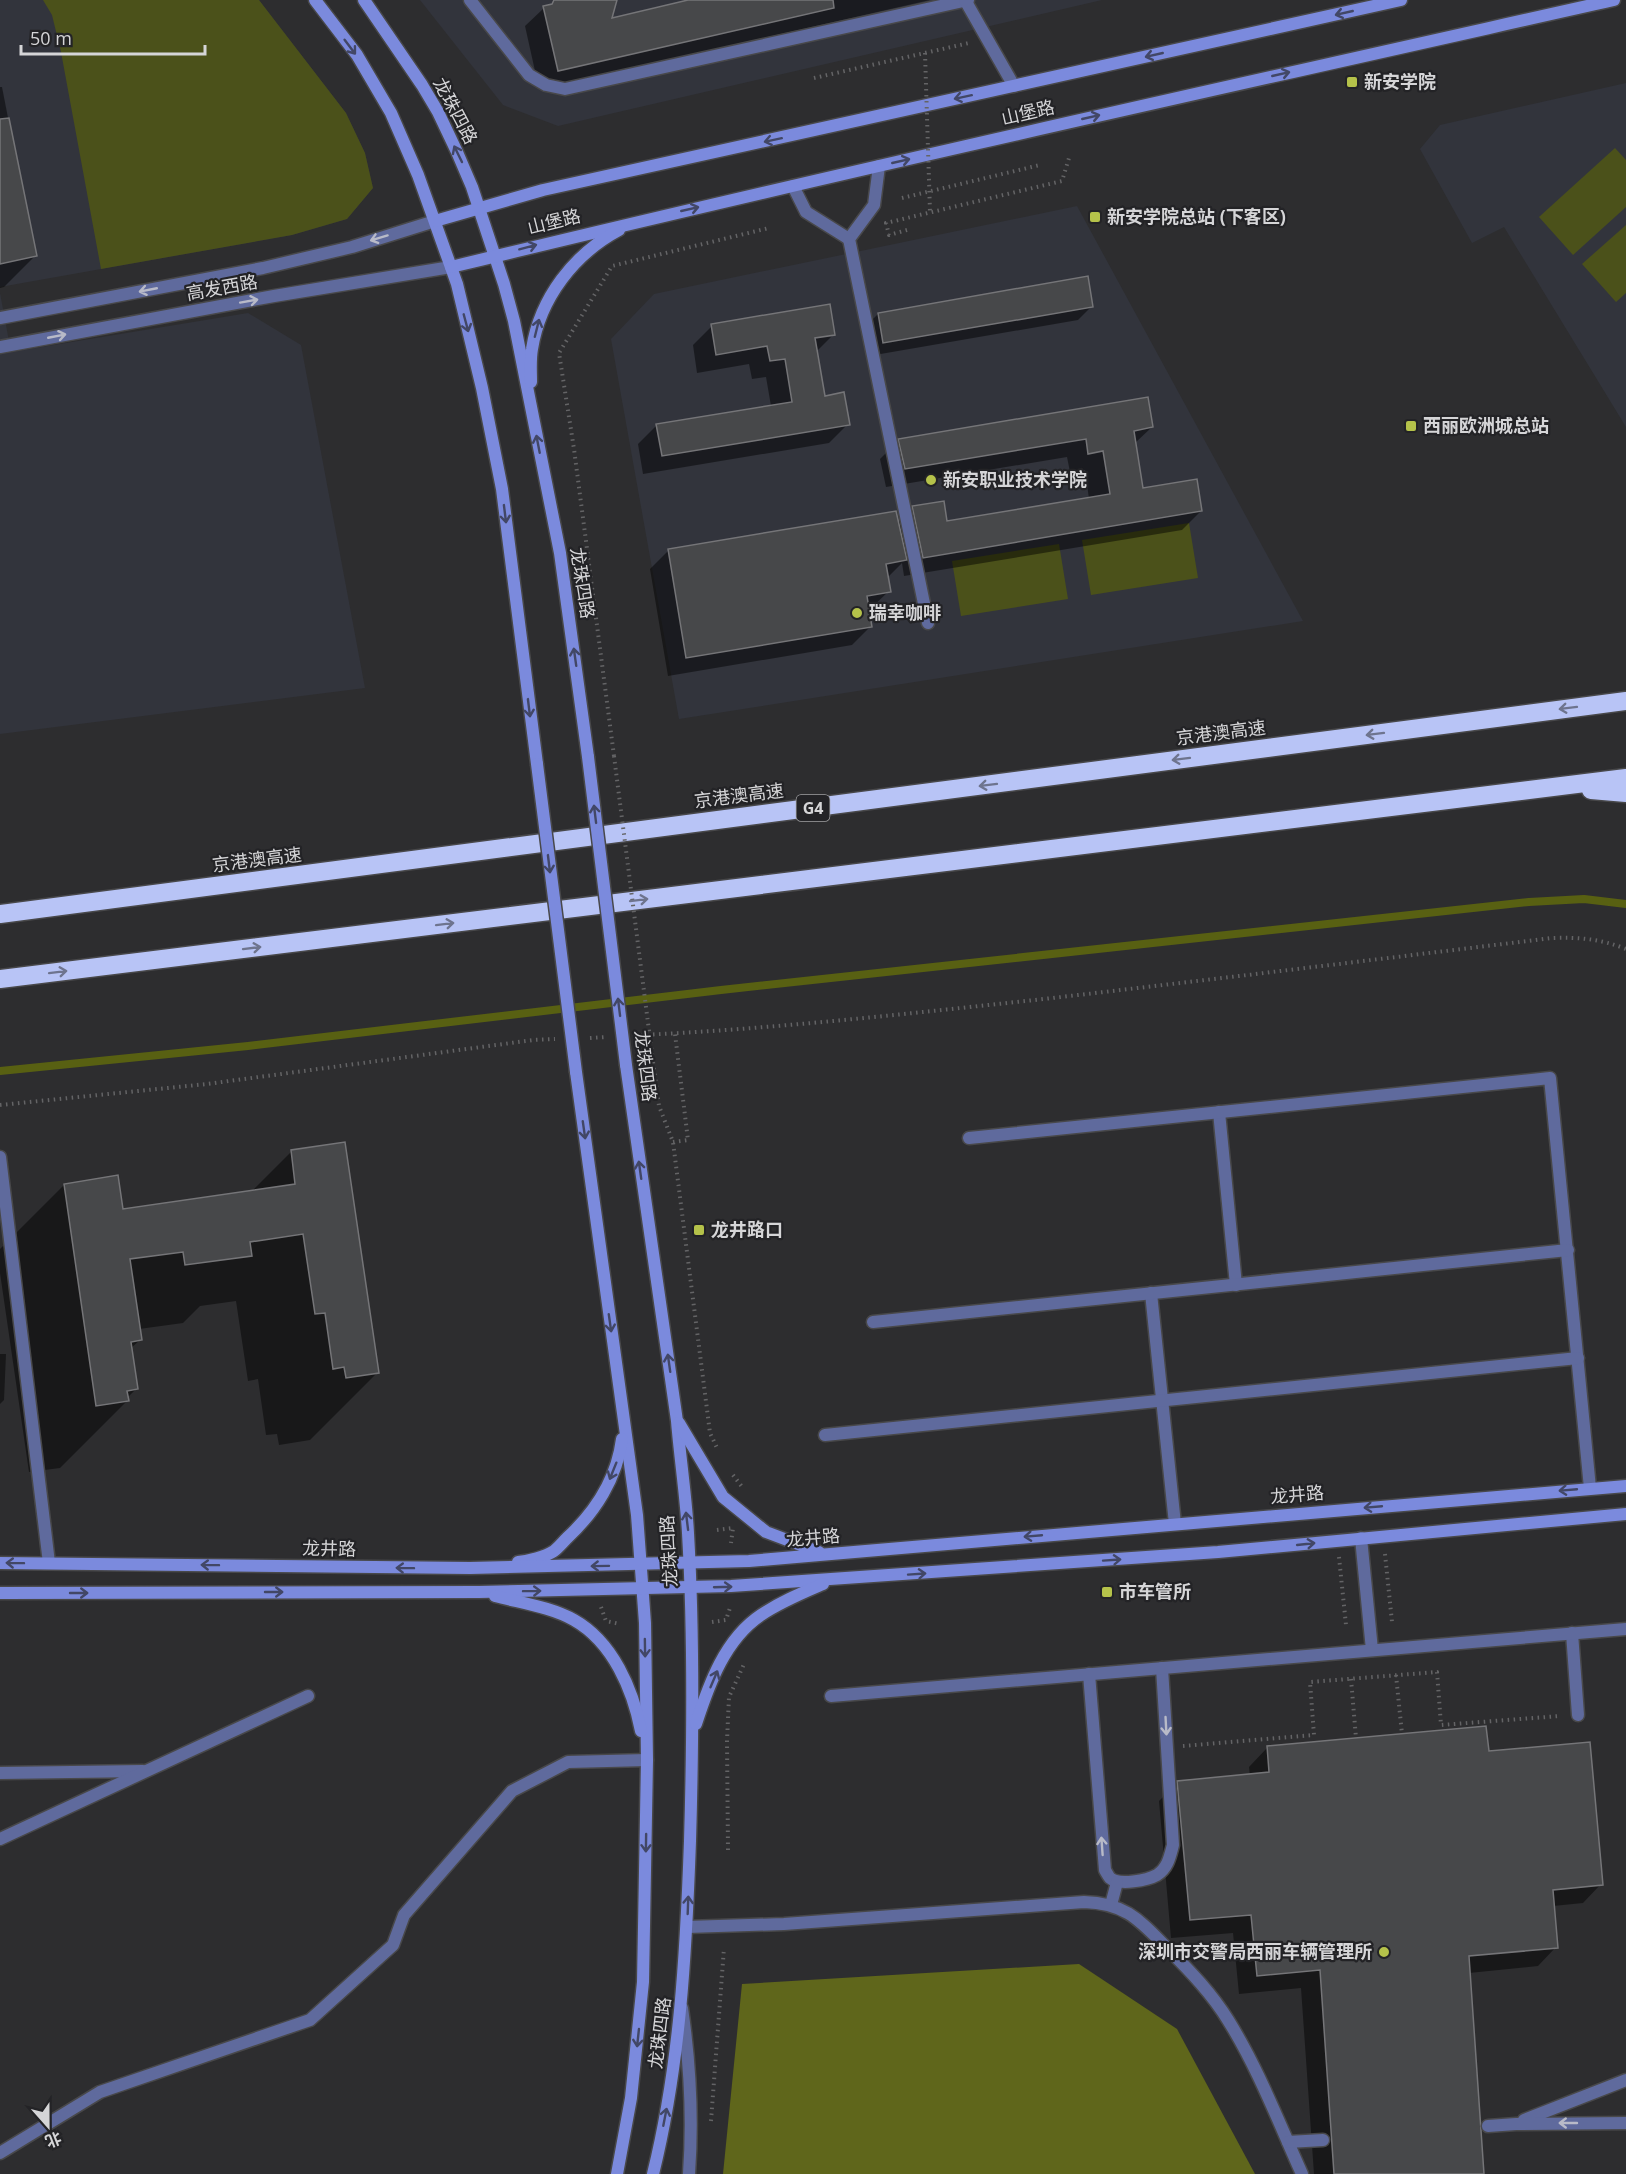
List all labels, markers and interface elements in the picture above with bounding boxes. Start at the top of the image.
one-way arrow [1335,7,1354,19]
scale bar [21,18,206,56]
text: 50 m [30,26,72,50]
one-way arrow [344,38,357,54]
one-way arrow [1144,50,1164,61]
one-way arrow [1271,68,1290,80]
place label: 新安学院 [1364,69,1436,93]
street label: 龙珠四路 [428,73,483,148]
marker: 新安学院 [1345,75,1359,89]
one-way arrow [954,92,973,104]
street label: 山堡路 [999,94,1057,130]
one-way arrow [1081,110,1100,122]
one-way arrow [764,134,783,146]
one-way arrow [451,146,463,164]
one-way arrow [891,154,910,166]
one-way arrow [681,202,700,214]
street label: 山堡路 [525,203,583,239]
place label: 新安学院总站 (下客区) [1107,204,1286,228]
marker: 新安学院总站 (下客区) [1088,210,1102,224]
one-way arrow [370,233,389,244]
one-way arrow [518,241,537,252]
street label: 高发西路 [184,269,259,305]
one-way arrow [139,285,158,296]
one-way arrow [239,295,259,306]
one-way arrow [461,313,473,332]
one-way arrow [531,318,543,337]
one-way arrow [47,330,67,341]
place label: 西丽欧洲城总站 [1423,413,1549,437]
marker: 西丽欧洲城总站 [1404,419,1418,433]
one-way arrow [532,435,543,455]
place label: 新安职业技术学院 [943,467,1087,491]
marker: 新安职业技术学院 [924,473,938,487]
one-way arrow [499,504,510,524]
street label: 龙珠四路 [566,545,600,620]
place label: 瑞幸咖啡 [869,600,941,624]
marker: 瑞幸咖啡 [850,606,864,620]
one-way arrow [569,648,580,667]
one-way arrow [524,697,535,717]
one-way arrow [1559,703,1578,714]
street label: 京港澳高速 [1175,715,1267,749]
one-way arrow [1365,728,1385,739]
one-way arrow [1172,754,1192,765]
street label: 京港澳高速 [693,778,785,812]
one-way arrow [979,779,998,790]
road number: G4 [796,795,830,821]
one-way arrow [589,804,600,824]
street label: 京港澳高速 [211,842,303,876]
one-way arrow [544,853,555,873]
one-way arrow [628,894,648,905]
one-way arrow [435,918,455,929]
one-way arrow [241,942,261,953]
one-way arrow [48,966,67,977]
one-way arrow [613,998,624,1017]
street label: 龙珠四路 [630,1029,662,1103]
one-way arrow [578,1119,589,1139]
one-way arrow [635,1160,646,1180]
place label: 龙井路口 [711,1217,783,1241]
marker: 龙井路口 [692,1223,706,1237]
one-way arrow [605,1313,616,1332]
one-way arrow [663,1353,674,1373]
one-way arrow [607,1461,618,1480]
street label: 龙井路 [1269,1480,1325,1508]
one-way arrow [1558,1485,1578,1496]
one-way arrow [1364,1502,1384,1513]
one-way arrow [681,1512,692,1532]
street label: 龙珠四路 [654,1514,682,1588]
street label: 龙井路 [785,1523,841,1551]
one-way arrow [1023,1531,1043,1542]
street label: 龙井路 [302,1536,356,1560]
one-way arrow [1296,1538,1316,1549]
one-way arrow [1101,1554,1121,1565]
one-way arrow [6,1557,26,1569]
one-way arrow [201,1559,221,1571]
one-way arrow [591,1560,611,1572]
one-way arrow [396,1562,416,1573]
one-way arrow [907,1568,927,1579]
place label: 市车管所 [1119,1579,1191,1603]
one-way arrow [712,1581,732,1592]
marker: 市车管所 [1100,1585,1114,1599]
one-way arrow [522,1586,542,1597]
one-way arrow [69,1587,89,1599]
one-way arrow [264,1587,284,1598]
one-way arrow [640,1637,651,1657]
one-way arrow [709,1670,720,1688]
one-way arrow [1161,1716,1172,1736]
one-way arrow [640,1832,652,1852]
one-way arrow [1097,1836,1108,1856]
one-way arrow [682,1896,693,1916]
place label: 深圳市交警局西丽车辆管理所 [1138,1939,1372,1963]
marker: 深圳市交警局西丽车辆管理所 [1377,1945,1391,1959]
street label: 龙珠四路 [643,1996,675,2070]
one-way arrow [632,2027,643,2047]
north arrow [18,2096,78,2156]
one-way arrow [660,2108,671,2127]
one-way arrow [1558,2117,1578,2129]
text: 北 [42,2127,65,2153]

